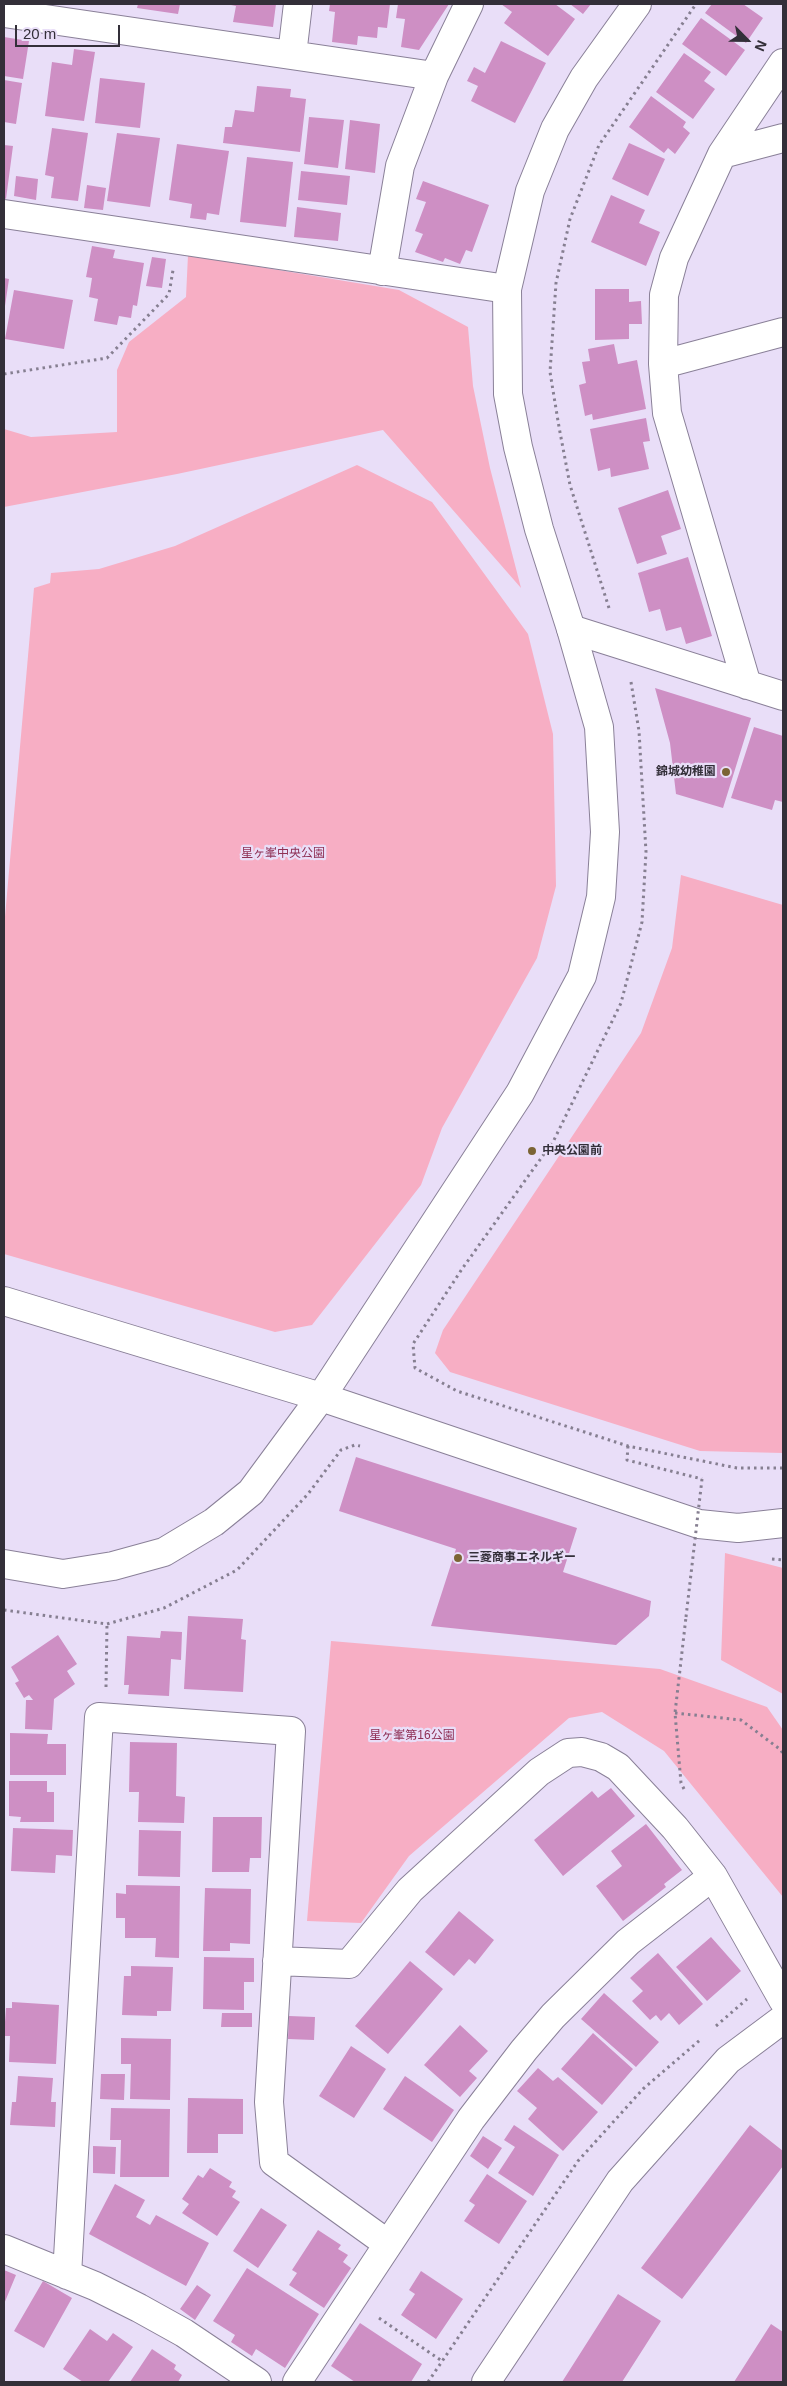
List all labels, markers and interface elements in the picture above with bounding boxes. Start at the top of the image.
scale bar [18,15,122,47]
north arrow [722,15,772,65]
text: 20 m [23,25,56,42]
text: N [751,38,770,54]
place label: 錦城幼稚園 [656,765,716,779]
marker: 錦城幼稚園 [720,766,732,778]
park label: 星ヶ峯中央公園 [241,847,325,861]
place label: 中央公園前 [542,1144,602,1158]
marker: 中央公園前 [526,1145,538,1157]
place label: 三菱商事エネルギー [468,1551,576,1565]
marker: 三菱商事エネルギー [452,1552,464,1564]
park label: 星ヶ峯第16公園 [369,1729,455,1743]

